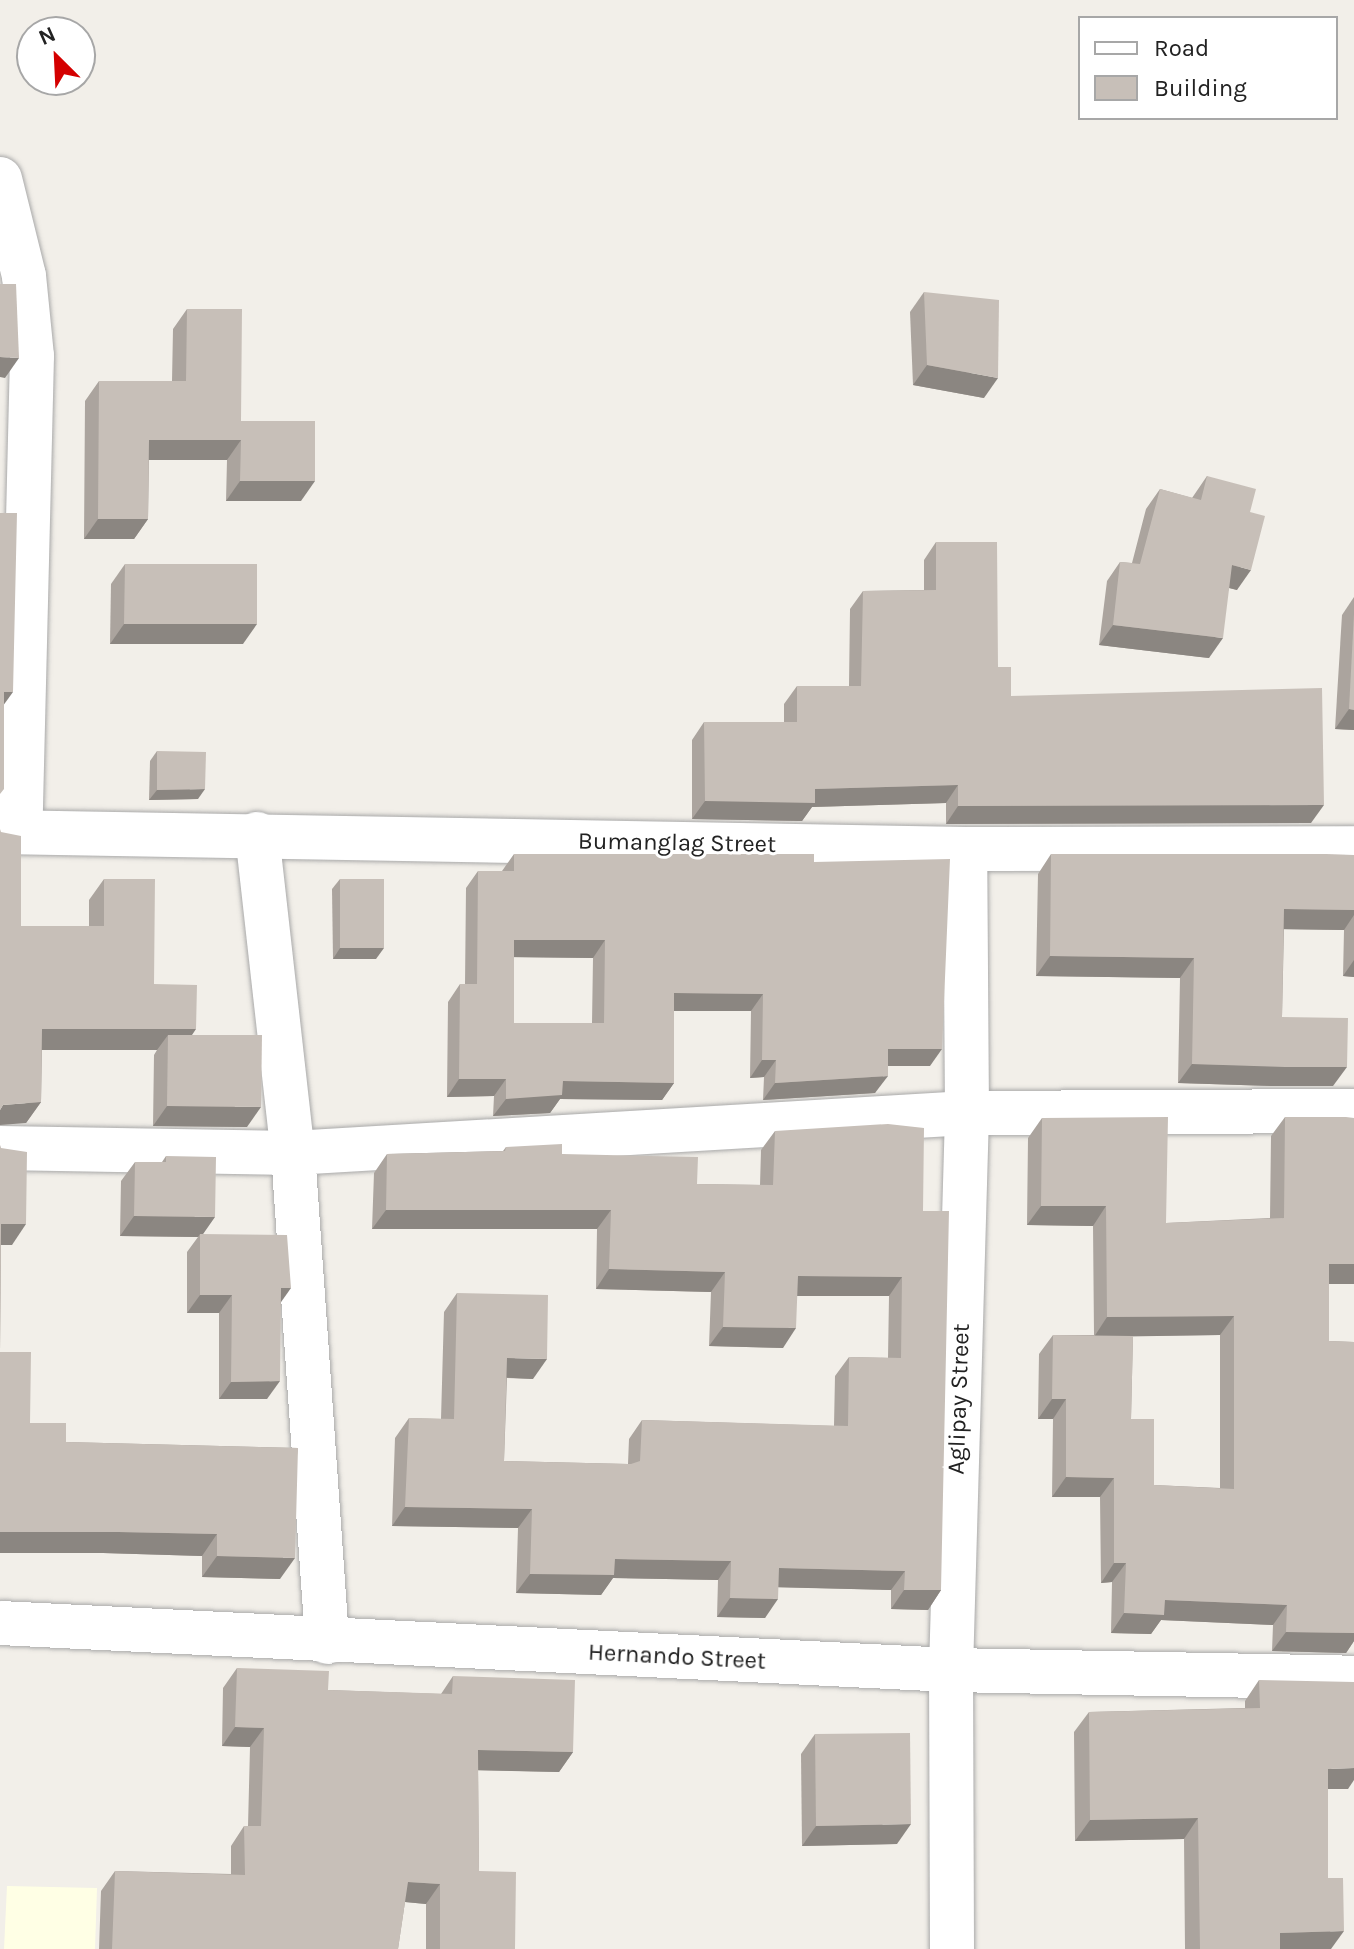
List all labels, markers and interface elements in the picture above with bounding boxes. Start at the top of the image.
north arrow [16,16,96,96]
legend [1078,16,1338,120]
text: N [35,21,60,51]
text: Road [1154,34,1209,62]
text: Building [1154,74,1247,102]
street label: Bumanglag Street [578,827,776,859]
street label: Aglipay Street [942,1323,976,1475]
street label: Hernando Street [587,1638,767,1676]

